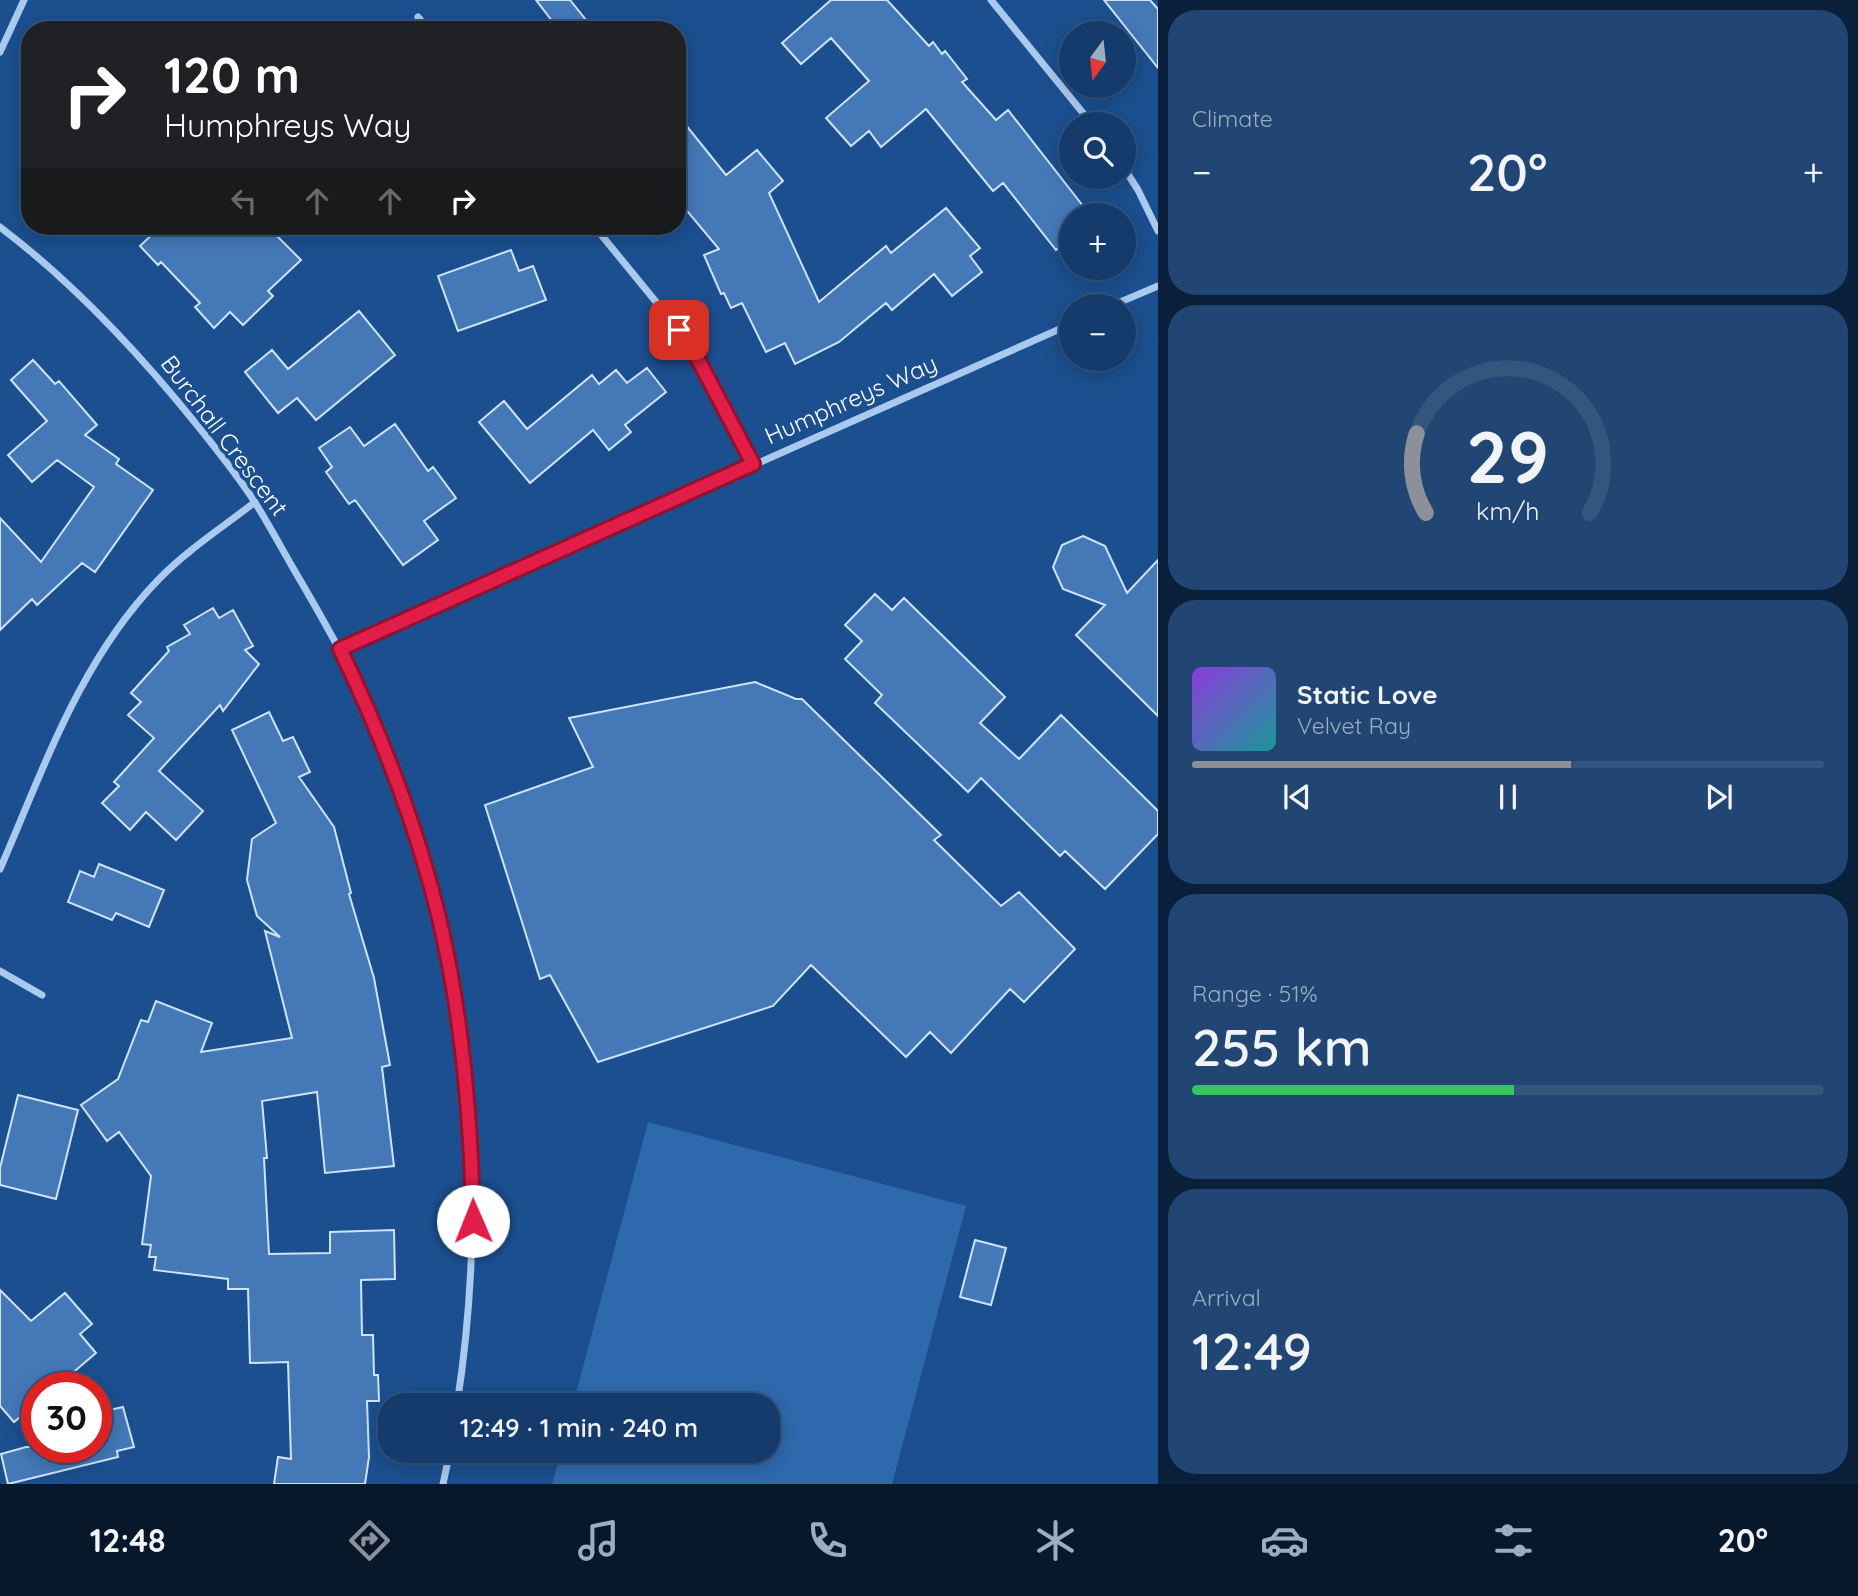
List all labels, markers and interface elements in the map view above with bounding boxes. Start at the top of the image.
north arrow [1059,21,1136,98]
map controls [1059,21,1136,371]
text: 120 m [164,44,300,105]
icon: right [49,49,140,140]
text: Climate [1192,104,1273,133]
text: Humphreys Way [164,105,411,145]
button: search [1059,112,1136,189]
text: 20° [1467,139,1547,204]
text: − [1192,148,1212,196]
text: + [1803,148,1824,196]
icon: left [225,182,263,220]
icon: ahead [298,182,336,220]
icon: ahead [371,182,409,220]
icon: right [444,182,482,220]
button: + [1059,203,1136,280]
button: − [1059,294,1136,371]
pin [649,300,709,360]
icon: arrive [660,311,698,349]
street label: Humphreys Way [760,348,941,451]
street label: Burchall Crescent [155,349,295,522]
text: 29 [1467,411,1549,502]
text: km/h [1476,495,1540,526]
text: Static Love [1297,678,1438,711]
text: Velvet Ray [1297,711,1411,740]
icon: previous [1278,778,1316,816]
icon: pause [1489,778,1527,816]
icon: next [1700,778,1738,816]
text: Range · 51% [1192,979,1318,1008]
text: 255 km [1192,1014,1371,1079]
position arrow [436,1184,510,1258]
text: Arrival [1192,1283,1261,1312]
text: 12:49 [1192,1318,1312,1383]
speed limit sign: 30 [21,1372,112,1463]
text: 12:49 · 1 min · 240 m [460,1411,698,1444]
icon: directions [345,1516,394,1565]
icon: music [574,1516,623,1565]
icon: phone [803,1516,852,1565]
icon: climate [1031,1516,1080,1565]
icon: car [1260,1516,1309,1565]
icon: filters [1489,1516,1538,1565]
text: 12:48 [90,1520,166,1560]
text: 20° [1718,1520,1768,1560]

